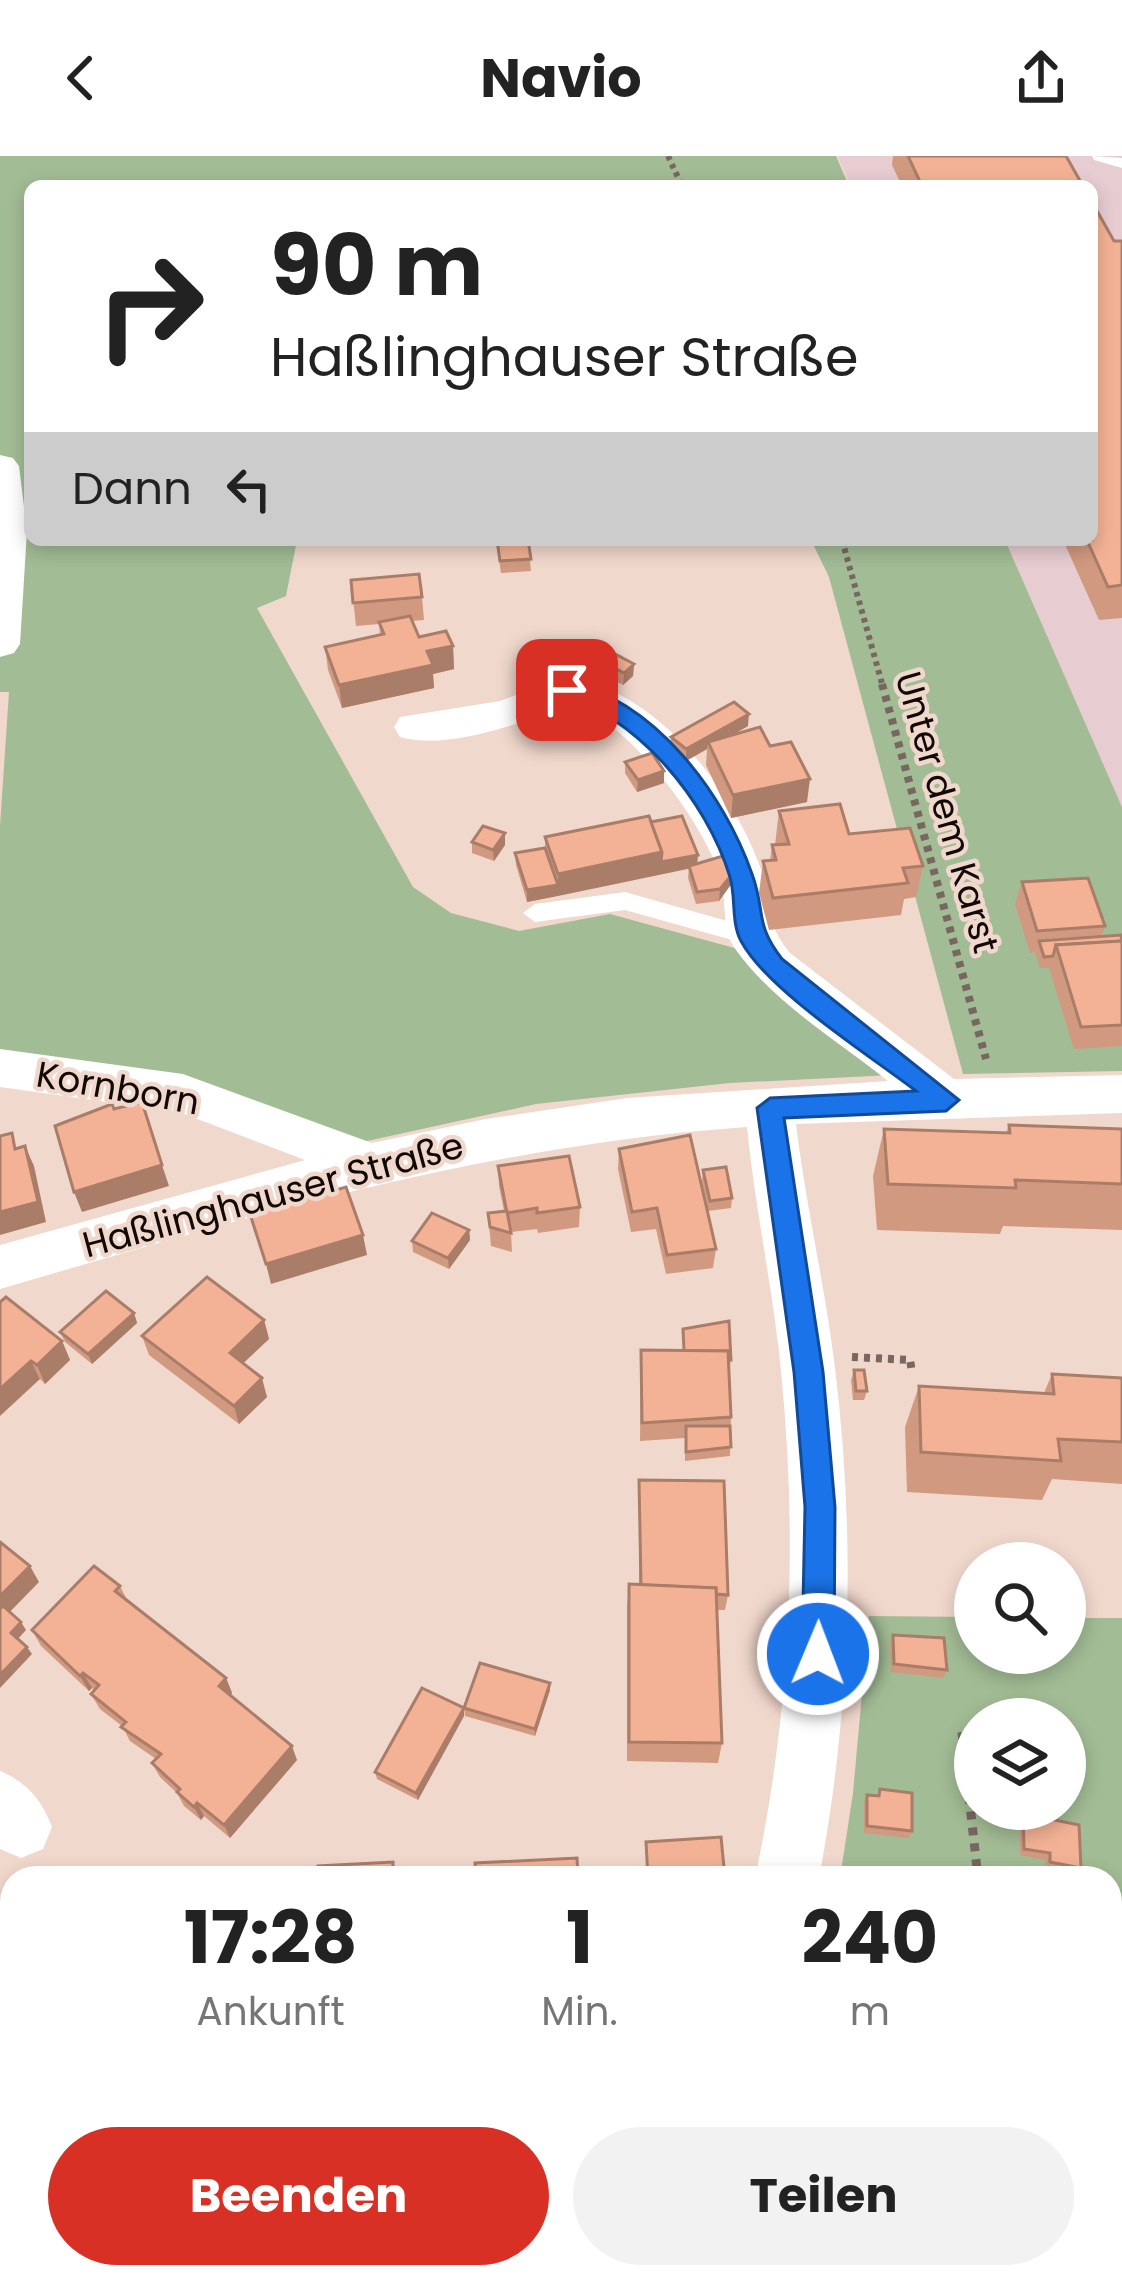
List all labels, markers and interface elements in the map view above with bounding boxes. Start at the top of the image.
text: Navio [480,40,642,116]
icon: back [48,45,114,111]
icon: share [1008,45,1074,111]
text: 90 m [270,207,483,324]
icon: right [72,228,228,384]
text: Haßlinghauser Straße [270,319,858,395]
icon: left [216,456,282,522]
text: Dann [72,457,192,520]
pin [516,639,618,741]
icon: arrive [534,657,600,723]
street label: Unter dem Karst [882,665,1012,959]
street label: Kornborn [32,1049,204,1127]
street label: Haßlinghauser Straße [77,1120,469,1270]
map controls [954,1542,1086,1830]
button: search [954,1542,1086,1674]
position arrow [755,1591,881,1717]
button: layers [954,1698,1086,1830]
text: 17:28 [184,1887,358,1988]
text: 1 [566,1887,593,1988]
text: 240 [801,1887,938,1988]
text: Ankunft [197,1984,345,2039]
text: Min. [541,1984,618,2039]
text: m [850,1984,890,2039]
button: Beenden [48,2127,549,2265]
button: Teilen [573,2127,1074,2265]

